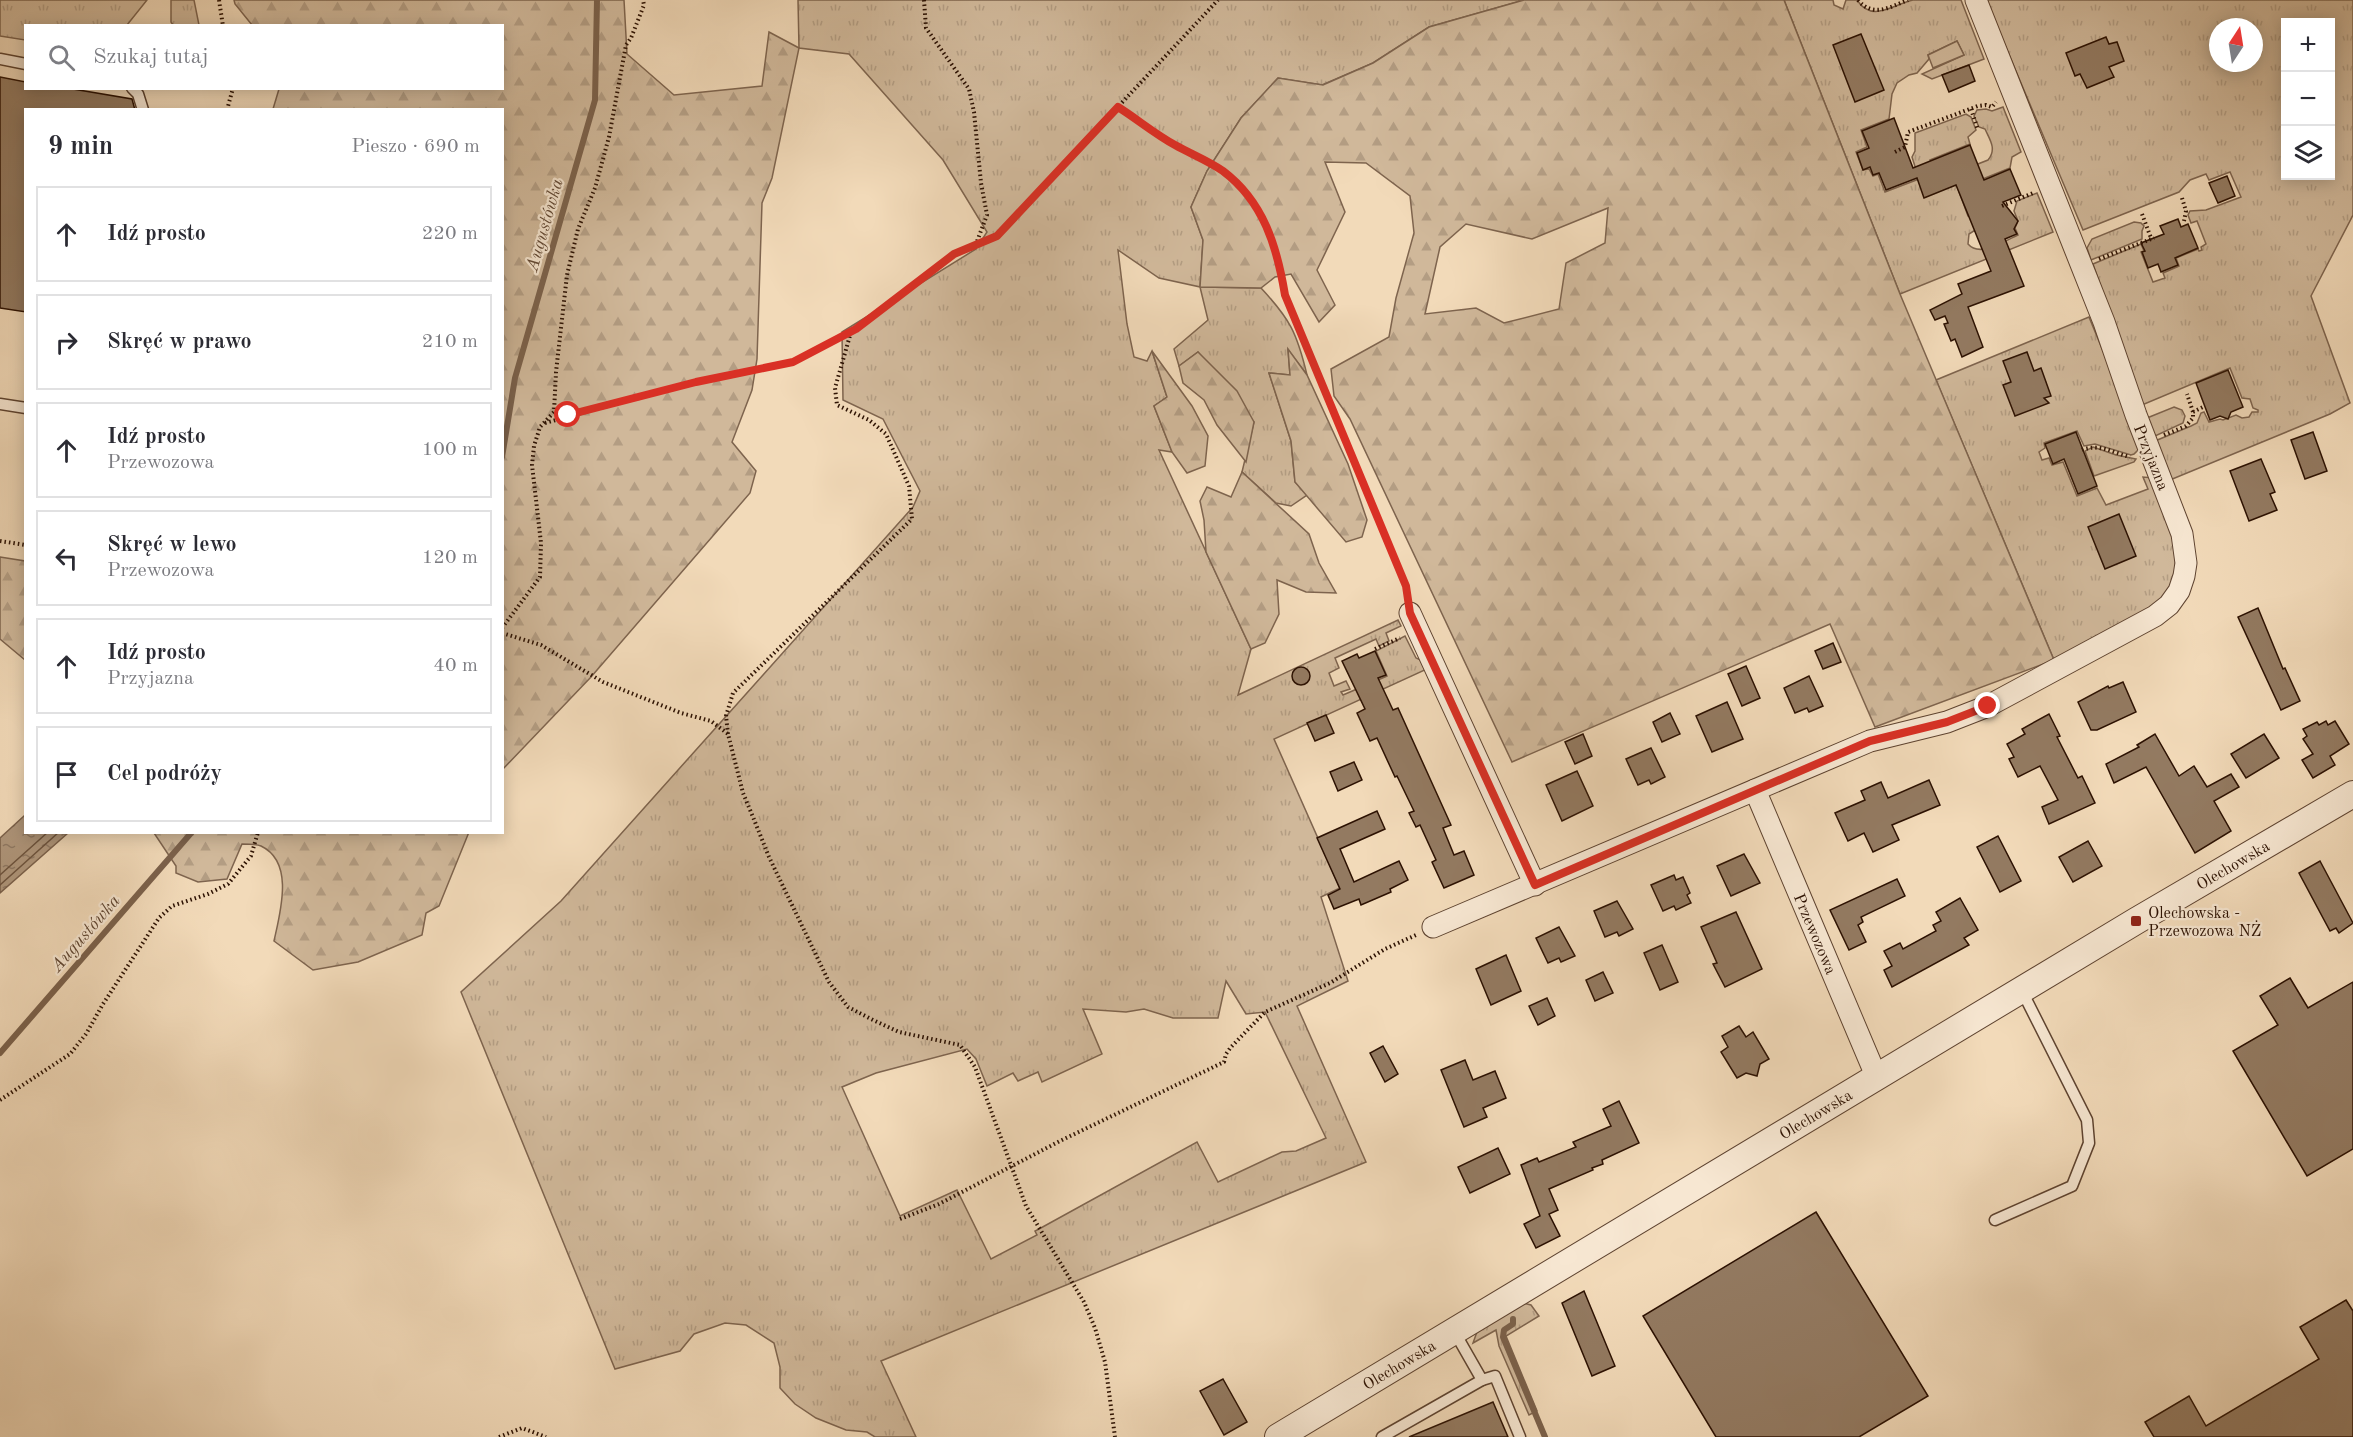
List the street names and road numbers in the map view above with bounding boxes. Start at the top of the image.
street label: Przyjazna [2130,422,2171,493]
street label: Olechowska [2194,839,2273,894]
street label: Przewozowa [1790,892,1838,977]
street label: Olechowska [1777,1088,1856,1144]
street label: Olechowska [1361,1338,1439,1394]

